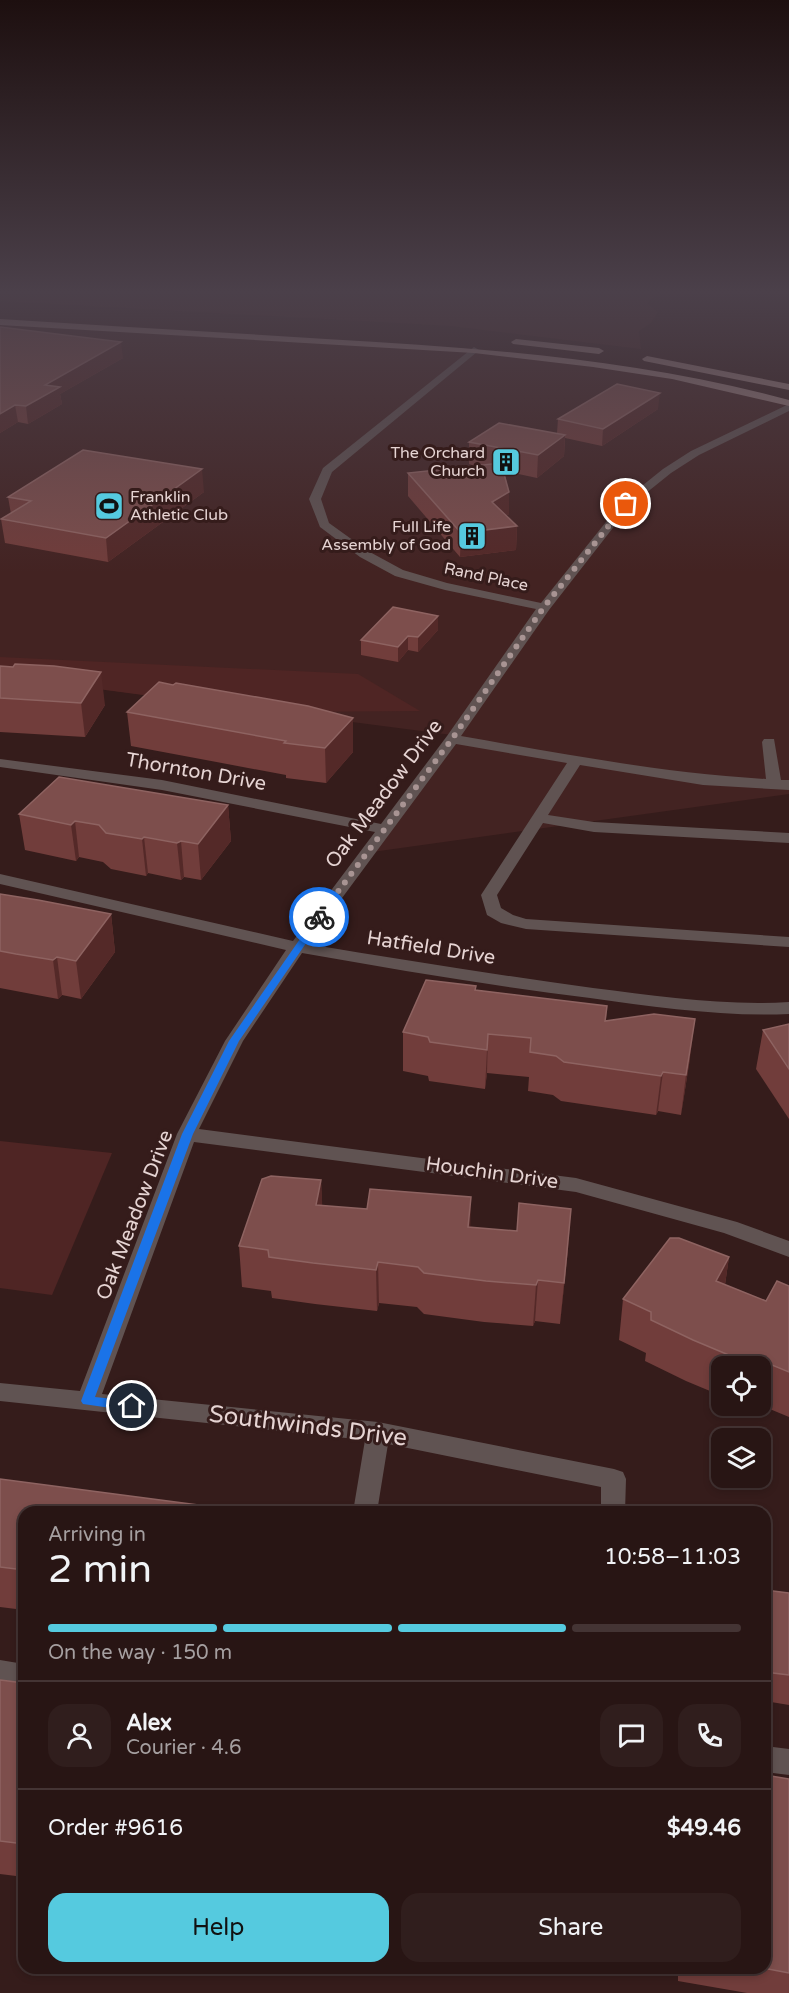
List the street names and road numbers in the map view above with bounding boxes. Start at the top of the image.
street label: Rand Place [442,558,530,596]
street label: Oak Meadow Drive [320,715,448,873]
street label: Thornton Drive [124,748,268,796]
street label: Hatfield Drive [365,926,497,970]
street label: Oak Meadow Drive [92,1127,178,1303]
street label: Houchin Drive [424,1152,560,1194]
street label: Southwinds Drive [207,1399,409,1453]

